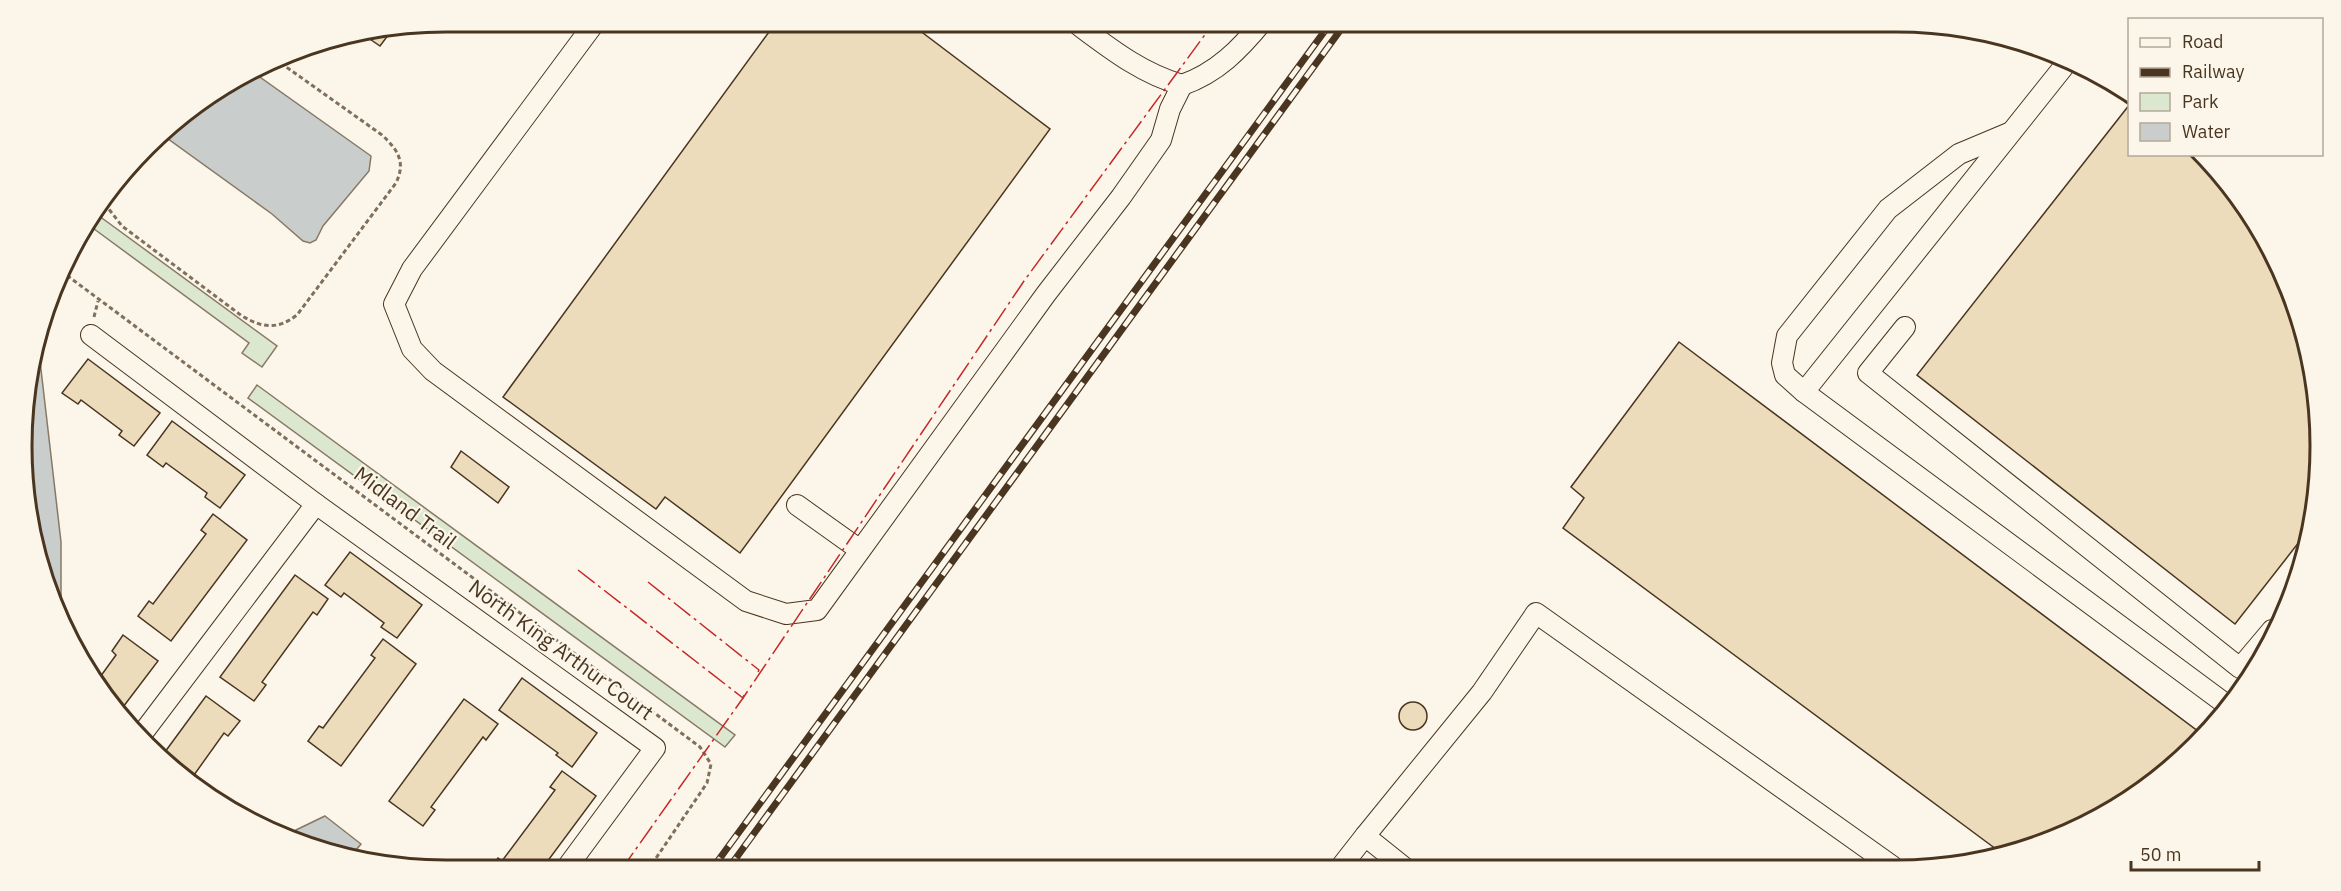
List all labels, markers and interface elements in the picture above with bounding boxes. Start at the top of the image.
legend [2128,18,2323,156]
text: Road [2182,30,2223,53]
text: Railway [2182,60,2244,83]
text: Park [2182,90,2219,113]
text: Water [2182,120,2231,143]
street label: Midland Trail [349,460,463,555]
street label: North King Arthur Court [463,573,660,726]
scale bar [2131,834,2258,872]
text: 50 m [2140,843,2182,866]

